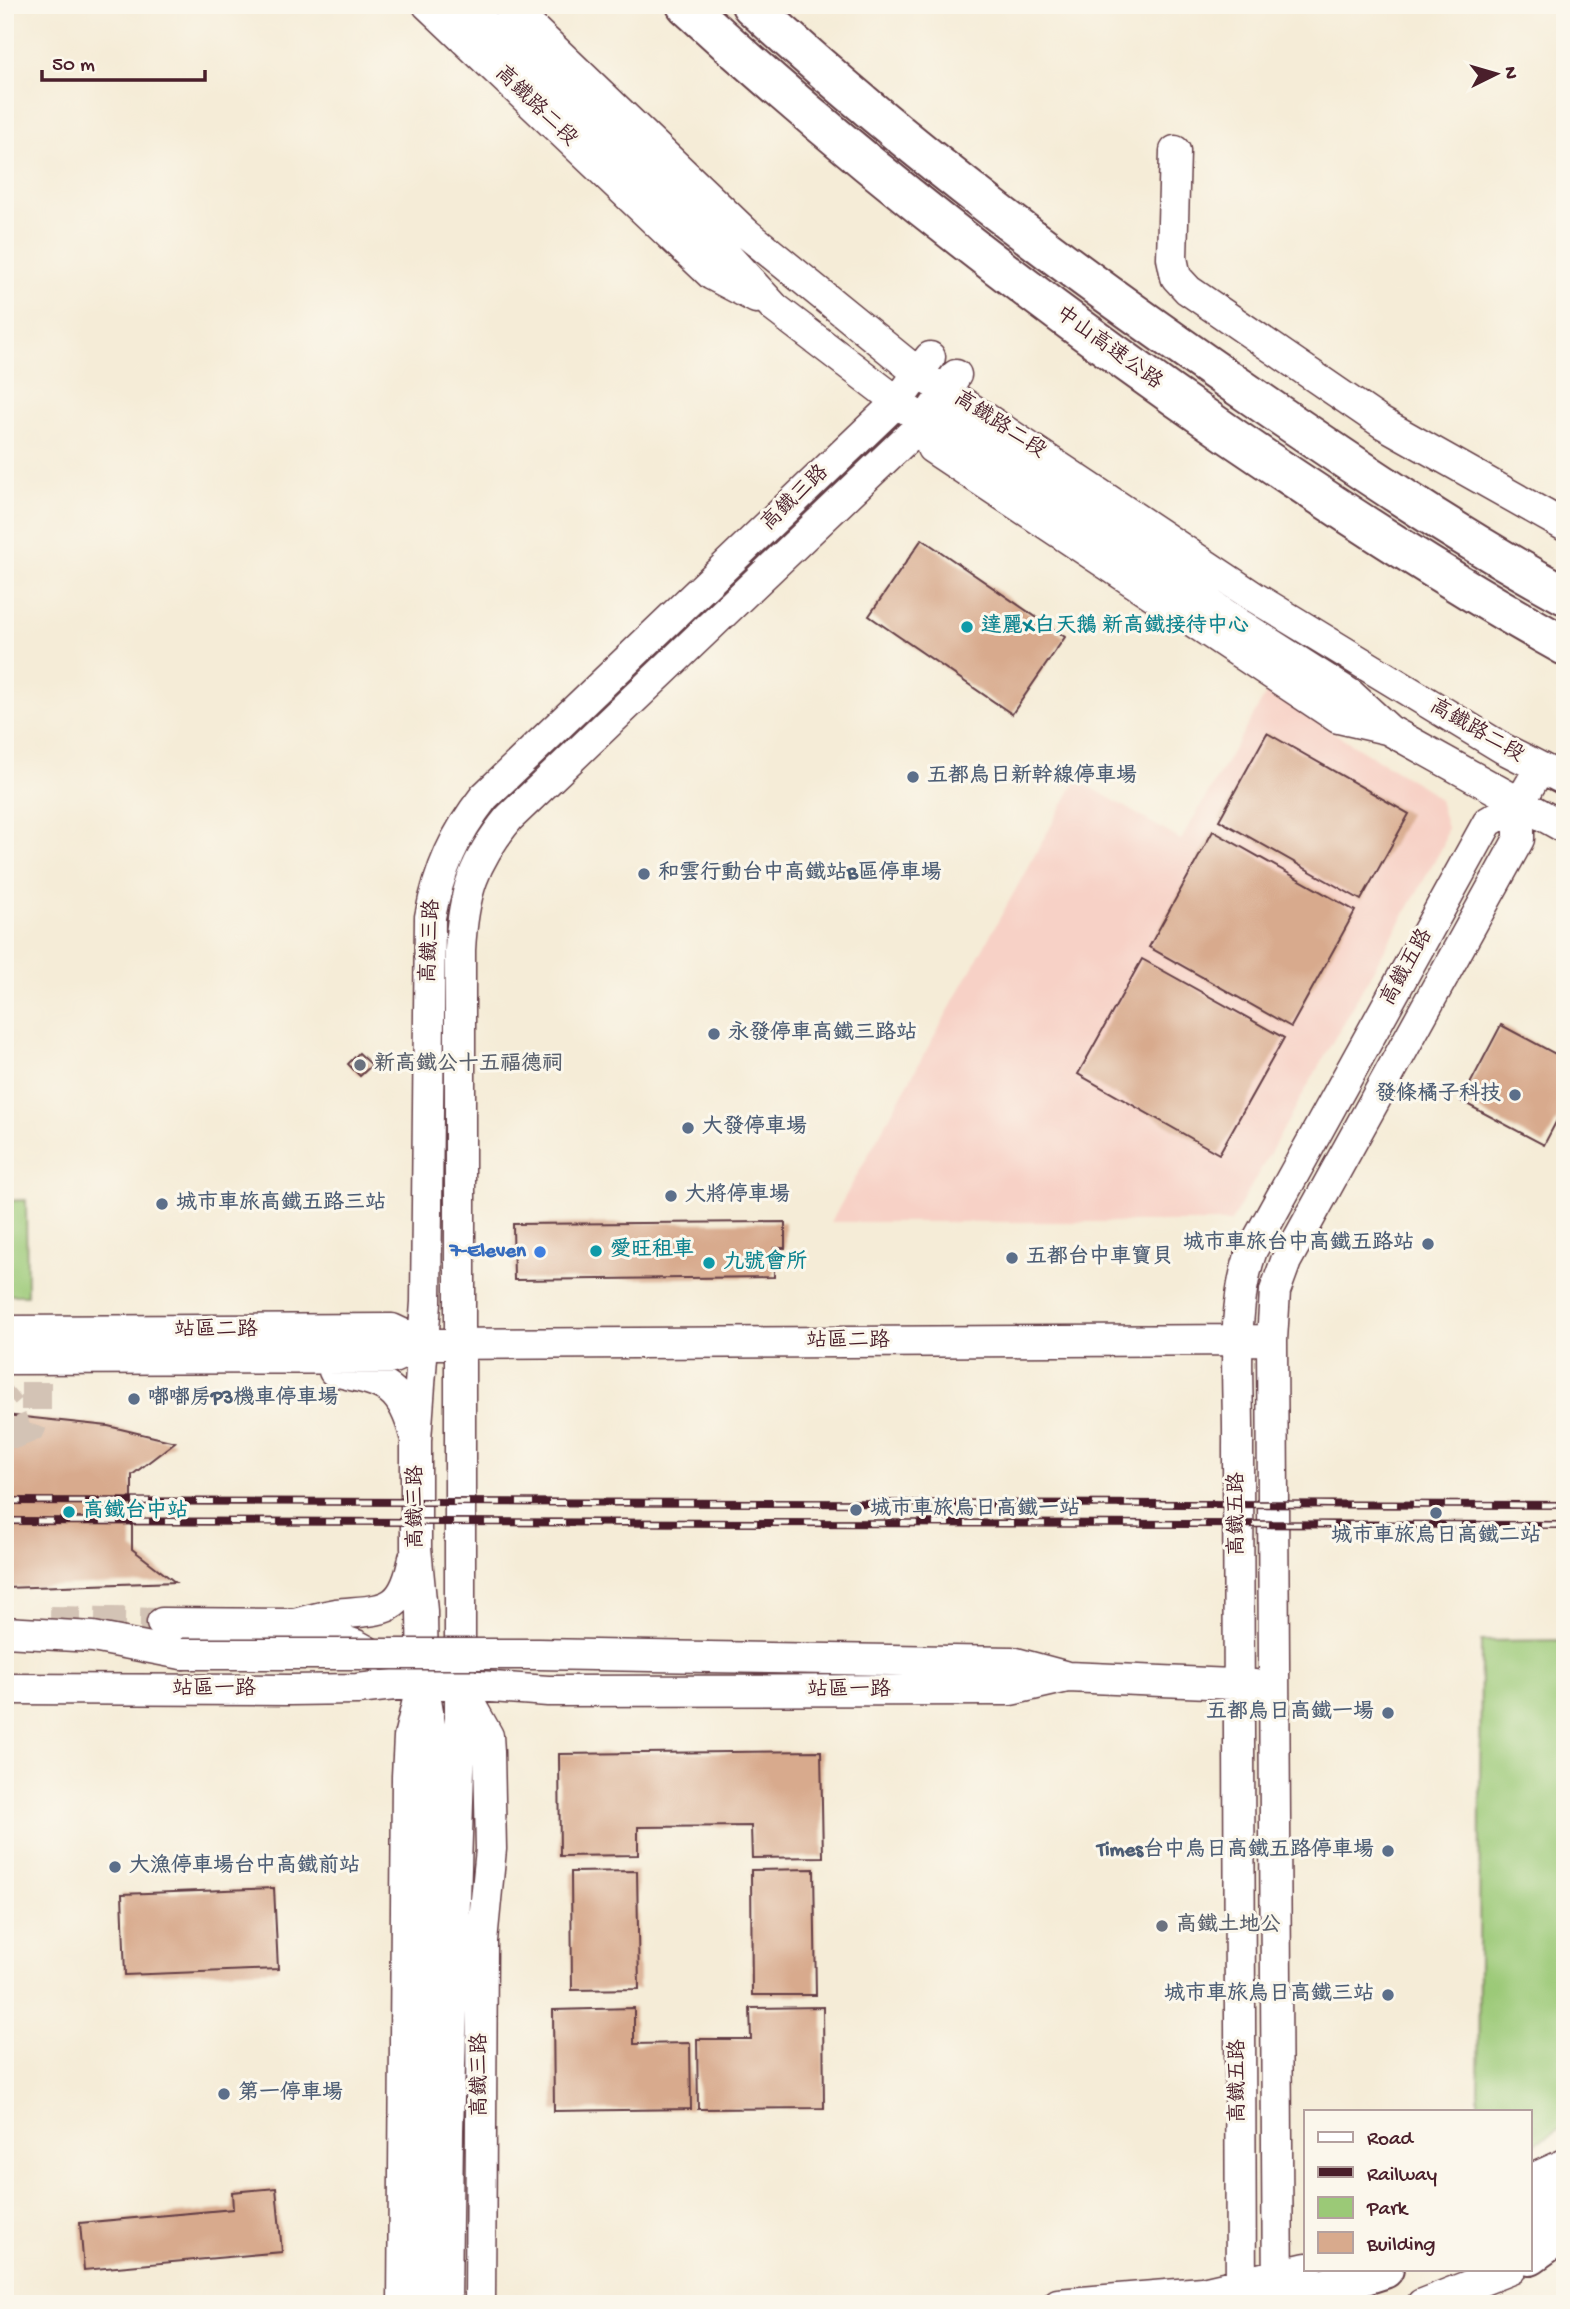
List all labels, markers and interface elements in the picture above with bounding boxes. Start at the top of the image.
scale bar [42,38,205,82]
north arrow [1462,38,1532,108]
text: 50 m [52,54,95,79]
street label: 高鐵路二段 [489,60,583,152]
text: N [1497,66,1521,80]
street label: 中山高速公路 [1050,300,1167,396]
street label: 高鐵路二段 [948,385,1051,465]
street label: 高鐵三路 [756,459,835,537]
place label: 達麗X白天鵝 新高鐵接待中心 [981,613,1249,640]
marker: 達麗X白天鵝 新高鐵接待中心 [959,619,975,635]
street label: 高鐵路二段 [1424,693,1529,769]
place label: 五都烏日新幹線停車場 [927,763,1137,790]
marker: 五都烏日新幹線停車場 [905,769,921,785]
place label: 和雲行動台中高鐵站B區停車場 [658,860,942,887]
marker: 和雲行動台中高鐵站B區停車場 [636,866,652,882]
street label: 高鐵三路 [415,898,447,984]
street label: 高鐵五路 [1375,924,1439,1011]
place label: 永發停車高鐵三路站 [728,1020,917,1047]
marker: 永發停車高鐵三路站 [706,1026,722,1042]
place label: 新高鐵公十五福德祠 [374,1051,563,1078]
marker: 新高鐵公十五福德祠 [352,1057,368,1073]
place label: 發條橘子科技 [1375,1081,1501,1108]
marker: 發條橘子科技 [1507,1087,1523,1103]
place label: 大發停車場 [702,1114,807,1141]
marker: 大發停車場 [680,1120,696,1136]
place label: 大將停車場 [685,1182,790,1209]
marker: 大將停車場 [663,1188,679,1204]
place label: 城市車旅高鐵五路三站 [176,1190,386,1217]
marker: 城市車旅高鐵五路三站 [154,1196,170,1212]
place label: 城市車旅台中高鐵五路站 [1183,1230,1414,1257]
marker: 城市車旅台中高鐵五路站 [1420,1236,1436,1252]
place label: 愛旺租車 [610,1237,694,1264]
place label: 7-Eleven [449,1240,527,1265]
marker: 愛旺租車 [588,1243,604,1259]
marker: 7-Eleven [532,1244,548,1260]
place label: 五都台中車寶貝 [1026,1244,1173,1271]
place label: 九號會所 [723,1249,807,1276]
marker: 五都台中車寶貝 [1004,1250,1020,1266]
marker: 九號會所 [701,1255,717,1271]
street label: 站區二路 [174,1317,258,1344]
street label: 站區二路 [806,1328,890,1355]
place label: 嘟嘟房P3機車停車場 [148,1385,339,1412]
marker: 嘟嘟房P3機車停車場 [126,1391,142,1407]
street label: 高鐵三路 [403,1465,430,1549]
street label: 高鐵五路 [1224,1472,1251,1556]
place label: 城市車旅烏日高鐵一站 [870,1496,1080,1523]
place label: 高鐵台中站 [83,1498,188,1525]
marker: 城市車旅烏日高鐵一站 [848,1502,864,1518]
marker: 高鐵台中站 [61,1504,77,1520]
marker: 城市車旅烏日高鐵二站 [1428,1505,1444,1521]
place label: 城市車旅烏日高鐵二站 [1331,1523,1541,1550]
street label: 站區一路 [172,1676,256,1703]
street label: 站區一路 [807,1677,891,1704]
place label: 五都烏日高鐵一場 [1206,1699,1374,1726]
marker: 五都烏日高鐵一場 [1380,1705,1396,1721]
place label: Times台中烏日高鐵五路停車場 [1095,1837,1374,1864]
marker: Times台中烏日高鐵五路停車場 [1380,1843,1396,1859]
place label: 大漁停車場台中高鐵前站 [129,1853,360,1880]
marker: 大漁停車場台中高鐵前站 [107,1859,123,1875]
place label: 高鐵土地公 [1176,1912,1281,1939]
marker: 高鐵土地公 [1154,1918,1170,1934]
place label: 城市車旅烏日高鐵三站 [1164,1981,1374,2008]
marker: 城市車旅烏日高鐵三站 [1380,1987,1396,2003]
street label: 高鐵三路 [467,2033,494,2117]
street label: 高鐵五路 [1225,2039,1252,2123]
place label: 第一停車場 [238,2080,343,2107]
marker: 第一停車場 [216,2086,232,2102]
legend [1304,2110,1532,2270]
text: Road [1367,2128,1415,2153]
text: Railway [1367,2164,1437,2189]
text: Park [1366,2198,1410,2223]
text: Building [1366,2234,1436,2259]

